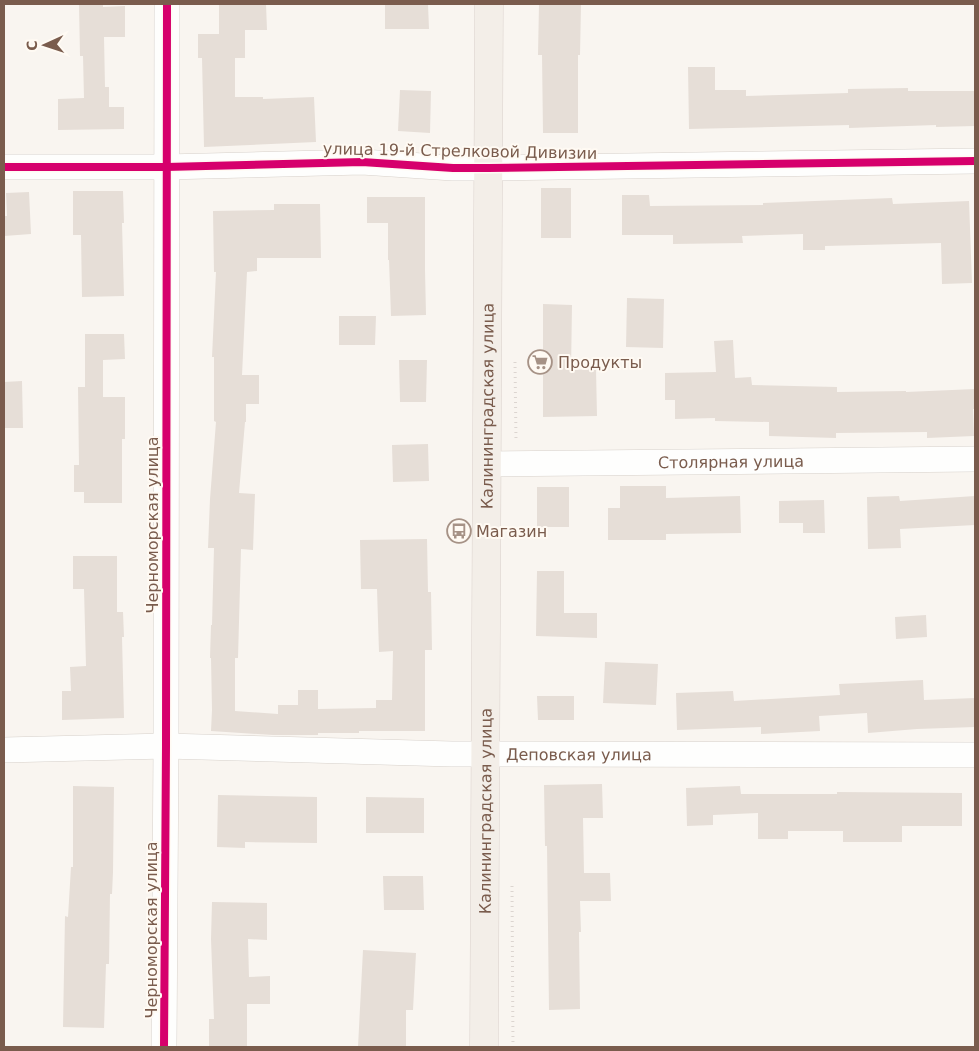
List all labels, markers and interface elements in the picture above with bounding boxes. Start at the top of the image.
north arrow [20,20,70,70]
text: С [24,40,40,51]
street label: улица 19-й Стрелковой Дивизии [323,139,597,163]
street label: Калининградская улица [477,303,497,509]
supermarket icon: Продукты [527,349,553,375]
place label: Продукты [558,353,642,372]
street label: Черноморская улица [143,437,162,614]
street label: Столярная улица [658,451,804,472]
bus stop icon: Магазин [446,518,472,544]
place label: Магазин [476,522,547,541]
street label: Калининградская улица [475,708,495,914]
street label: Деповская улица [506,745,652,764]
street label: Черноморская улица [142,842,161,1019]

